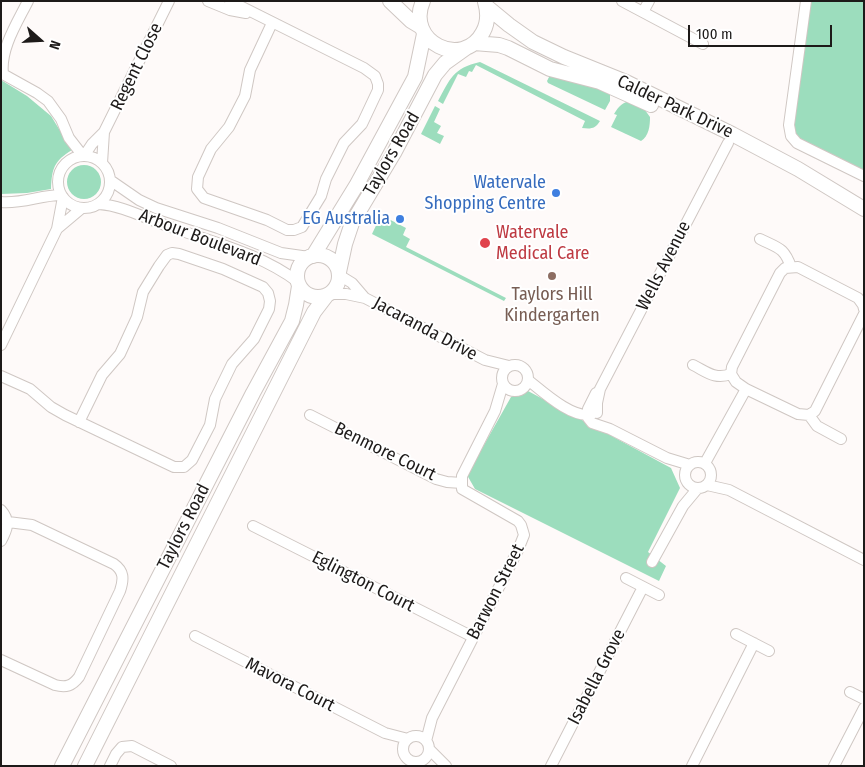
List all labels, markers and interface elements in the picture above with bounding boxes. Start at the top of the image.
north arrow [15,15,65,65]
scale bar [690,15,834,47]
street label: Regent Close [107,20,167,114]
text: 100 m [696,25,733,43]
text: N [45,38,64,52]
street label: Calder Park Drive [614,71,736,143]
street label: Taylors Road [359,108,425,200]
place label: Watervale Shopping Centre [425,172,546,214]
marker: Watervale Shopping Centre [550,187,562,199]
street label: Arbour Boulevard [136,205,264,271]
place label: EG Australia [302,208,390,230]
marker: EG Australia [394,213,406,225]
street label: Wells Avenue [632,218,696,314]
place label: Watervale Medical Care [496,222,589,264]
marker: Watervale Medical Care [478,236,492,250]
marker: Taylors Hill Kindergarten [546,270,558,282]
place label: Taylors Hill Kindergarten [504,284,600,326]
street label: Jacaranda Drive [369,292,481,366]
street label: Benmore Court [331,418,439,486]
street label: Taylors Road [153,480,215,574]
street label: Barwon Street [463,541,529,643]
street label: Eglington Court [308,547,418,617]
street label: Isabella Grove [564,626,630,728]
street label: Mavora Court [242,653,338,717]

